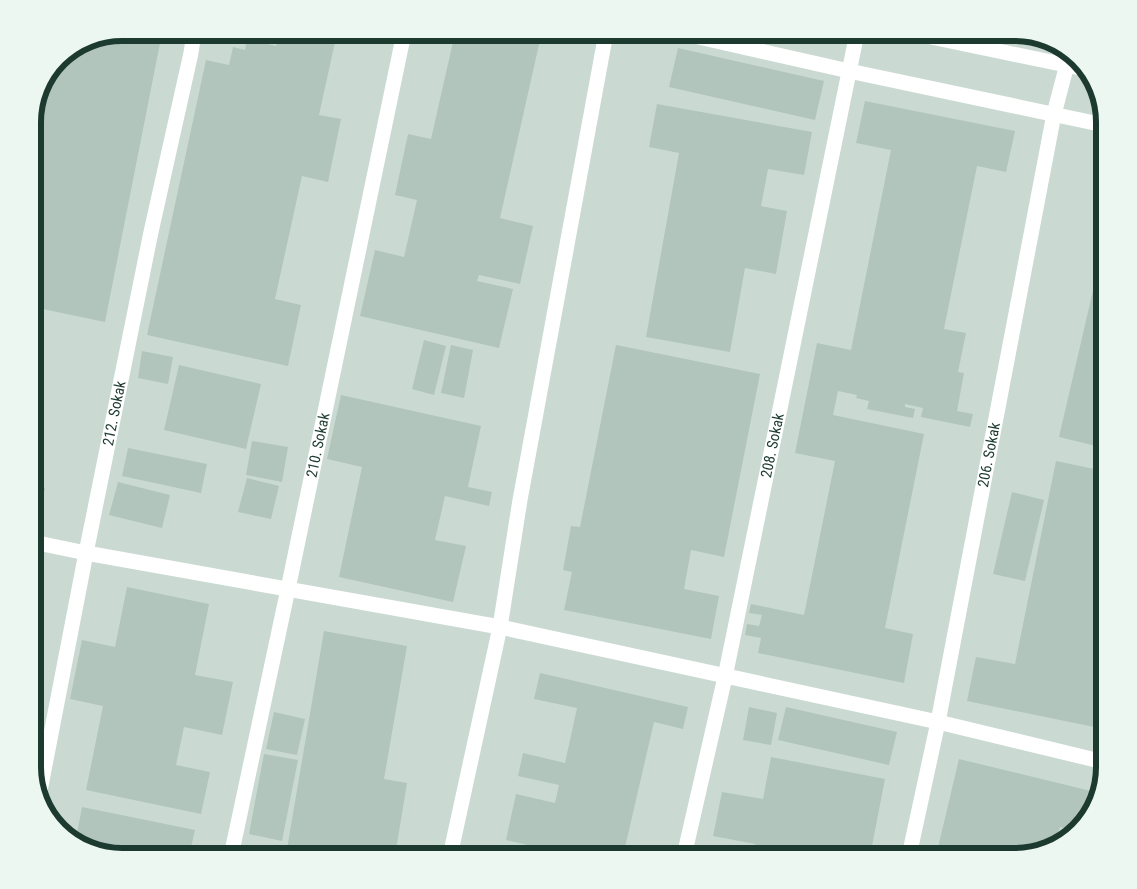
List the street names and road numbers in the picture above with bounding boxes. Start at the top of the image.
street label: 212. Sokak [99,379,130,447]
street label: 210. Sokak [303,411,334,479]
street label: 208. Sokak [757,411,788,479]
street label: 206. Sokak [974,421,1004,489]

